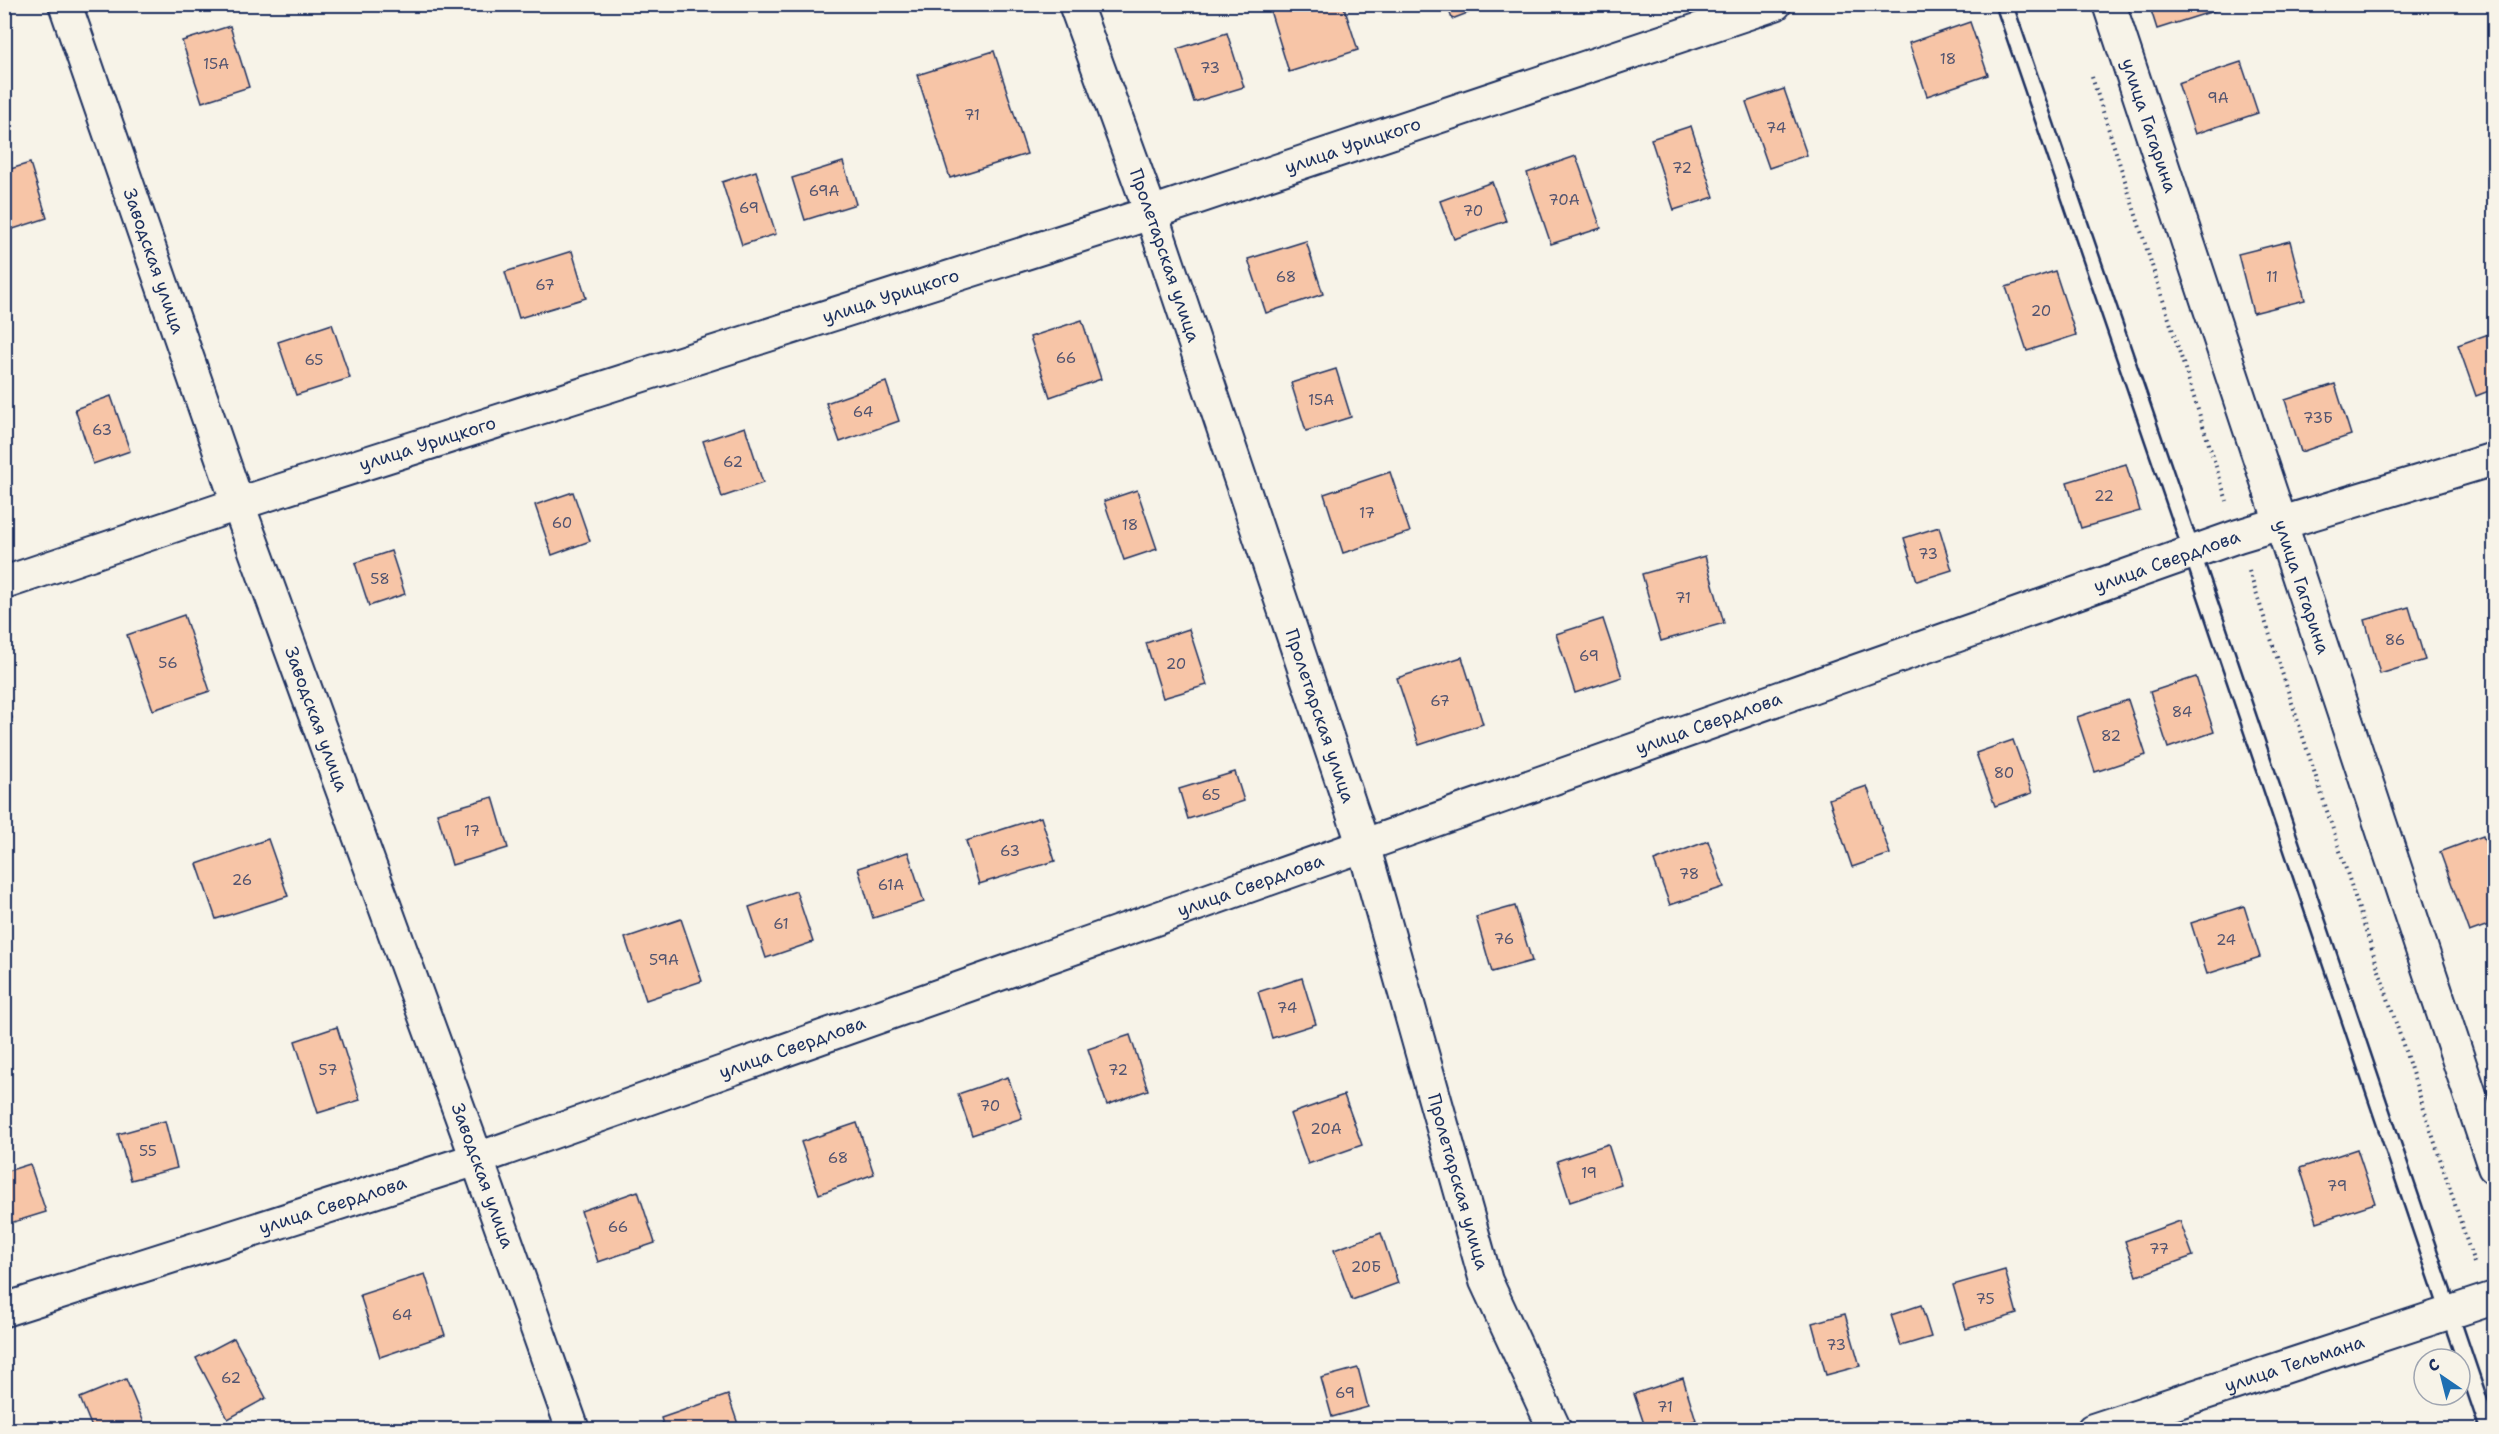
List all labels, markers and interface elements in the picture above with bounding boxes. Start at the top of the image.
house number: 18 [1940,49,1956,69]
house number: 15А [203,54,229,74]
street label: улица Гагарина [2116,55,2183,196]
house number: 73 [1200,58,1220,78]
house number: 9А [2207,88,2229,108]
house number: 71 [964,105,980,125]
street label: улица Урицкого [1281,111,1424,179]
house number: 74 [1766,118,1786,138]
house number: 72 [1672,158,1692,178]
street label: Пролетарская улица [1124,165,1206,345]
house number: 69А [809,181,839,201]
street label: Заводская улица [118,185,190,337]
house number: 70А [1548,190,1580,210]
house number: 69 [739,198,759,218]
house number: 70 [1463,201,1483,221]
street label: улица Урицкого [819,263,962,329]
house number: 68 [1276,267,1296,287]
house number: 11 [2266,267,2278,287]
house number: 67 [535,275,555,295]
house number: 20 [2031,301,2051,321]
house number: 66 [1056,348,1076,368]
house number: 65 [304,350,324,370]
house number: 15А [1308,390,1334,410]
house number: 64 [853,402,873,422]
house number: 73Б [2303,408,2333,428]
street label: улица Урицкого [356,411,499,477]
house number: 63 [92,420,112,440]
house number: 62 [723,452,743,472]
house number: 22 [2094,486,2114,506]
house number: 17 [1359,503,1375,523]
house number: 60 [552,513,572,533]
house number: 18 [1122,515,1138,535]
street label: улица Гагарина [2269,517,2335,657]
street label: улица Свердлова [2090,524,2243,598]
house number: 73 [1918,544,1938,564]
house number: 58 [370,569,390,589]
house number: 71 [1675,588,1691,608]
street label: Пролетарская улица [1280,626,1360,806]
house number: 86 [2385,630,2405,650]
street label: Заводская улица [279,643,354,795]
house number: 69 [1579,646,1599,666]
house number: 56 [158,653,178,673]
house number: 20 [1166,654,1186,674]
street label: улица Свердлова [1632,686,1785,760]
house number: 67 [1430,691,1450,711]
house number: 84 [2172,702,2192,722]
house number: 82 [2101,726,2121,746]
house number: 80 [1994,763,2014,783]
house number: 65 [1201,785,1221,805]
house number: 17 [464,821,480,841]
house number: 63 [1000,841,1020,861]
street label: улица Свердлова [1174,848,1327,922]
house number: 78 [1679,864,1699,884]
house number: 26 [232,870,252,890]
house number: 61А [878,875,904,895]
house number: 61 [773,914,789,934]
house number: 76 [1494,929,1514,949]
house number: 24 [2216,930,2236,950]
house number: 59А [649,950,679,970]
house number: 74 [1277,998,1297,1018]
street label: улица Свердлова [716,1010,869,1084]
house number: 57 [319,1060,337,1080]
house number: 72 [1108,1060,1128,1080]
street label: Пролетарская улица [1422,1091,1494,1273]
house number: 70 [980,1096,1000,1116]
street label: Заводская улица [446,1100,520,1252]
house number: 20А [1310,1119,1342,1139]
house number: 55 [139,1141,157,1161]
house number: 68 [828,1148,848,1168]
house number: 19 [1581,1163,1597,1183]
street label: улица Свердлова [256,1170,410,1240]
house number: 79 [2327,1176,2347,1196]
house number: 66 [608,1217,628,1237]
house number: 77 [2149,1239,2169,1259]
house number: 20Б [1351,1257,1381,1277]
house number: 75 [1975,1289,1995,1309]
house number: 64 [392,1305,412,1325]
street label: улица Тельмана [2221,1330,2367,1398]
house number: 73 [1826,1335,1846,1355]
north arrow [2412,1347,2472,1407]
text: С [2424,1354,2444,1377]
house number: 62 [221,1368,241,1388]
house number: 69 [1335,1383,1355,1403]
house number: 71 [1657,1397,1673,1417]

